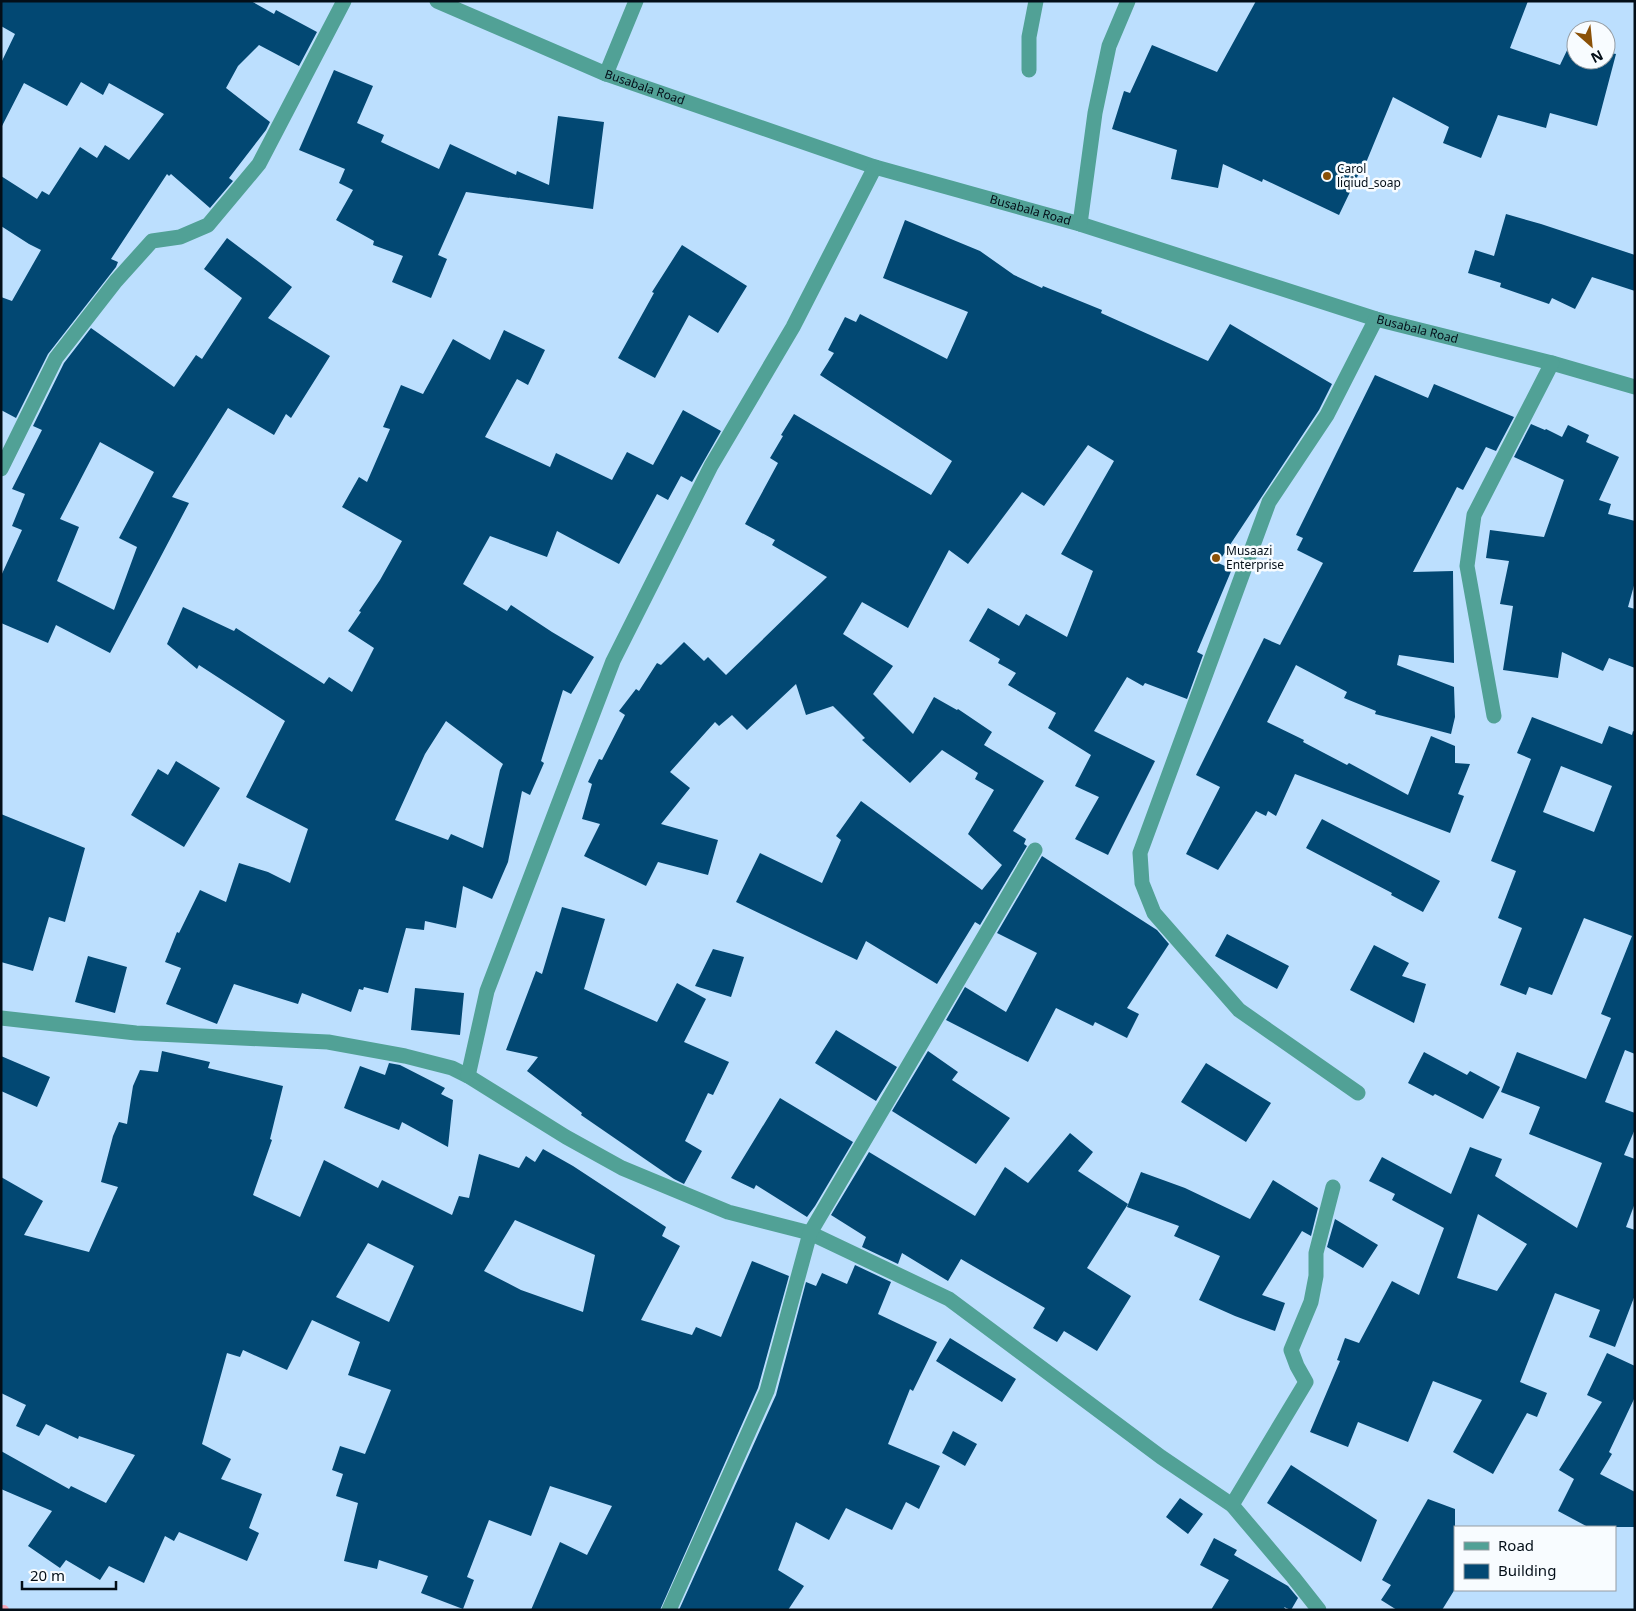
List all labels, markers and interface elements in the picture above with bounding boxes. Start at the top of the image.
north arrow [1566,20,1616,70]
text: N [1588,46,1607,68]
street label: Busabala Road [603,65,687,109]
place label: Carol liqiud_soap [1337,160,1401,191]
marker: Carol liqiud_soap [1321,170,1333,182]
street label: Busabala Road [988,190,1073,229]
street label: Busabala Road [1375,310,1460,347]
place label: Musaazi Enterprise [1226,542,1284,573]
marker: Musaazi Enterprise [1210,552,1222,564]
legend [1454,1526,1616,1591]
text: Road [1498,1535,1534,1555]
scale bar [22,1558,116,1590]
text: Building [1498,1560,1556,1580]
text: 20 m [30,1565,65,1585]

